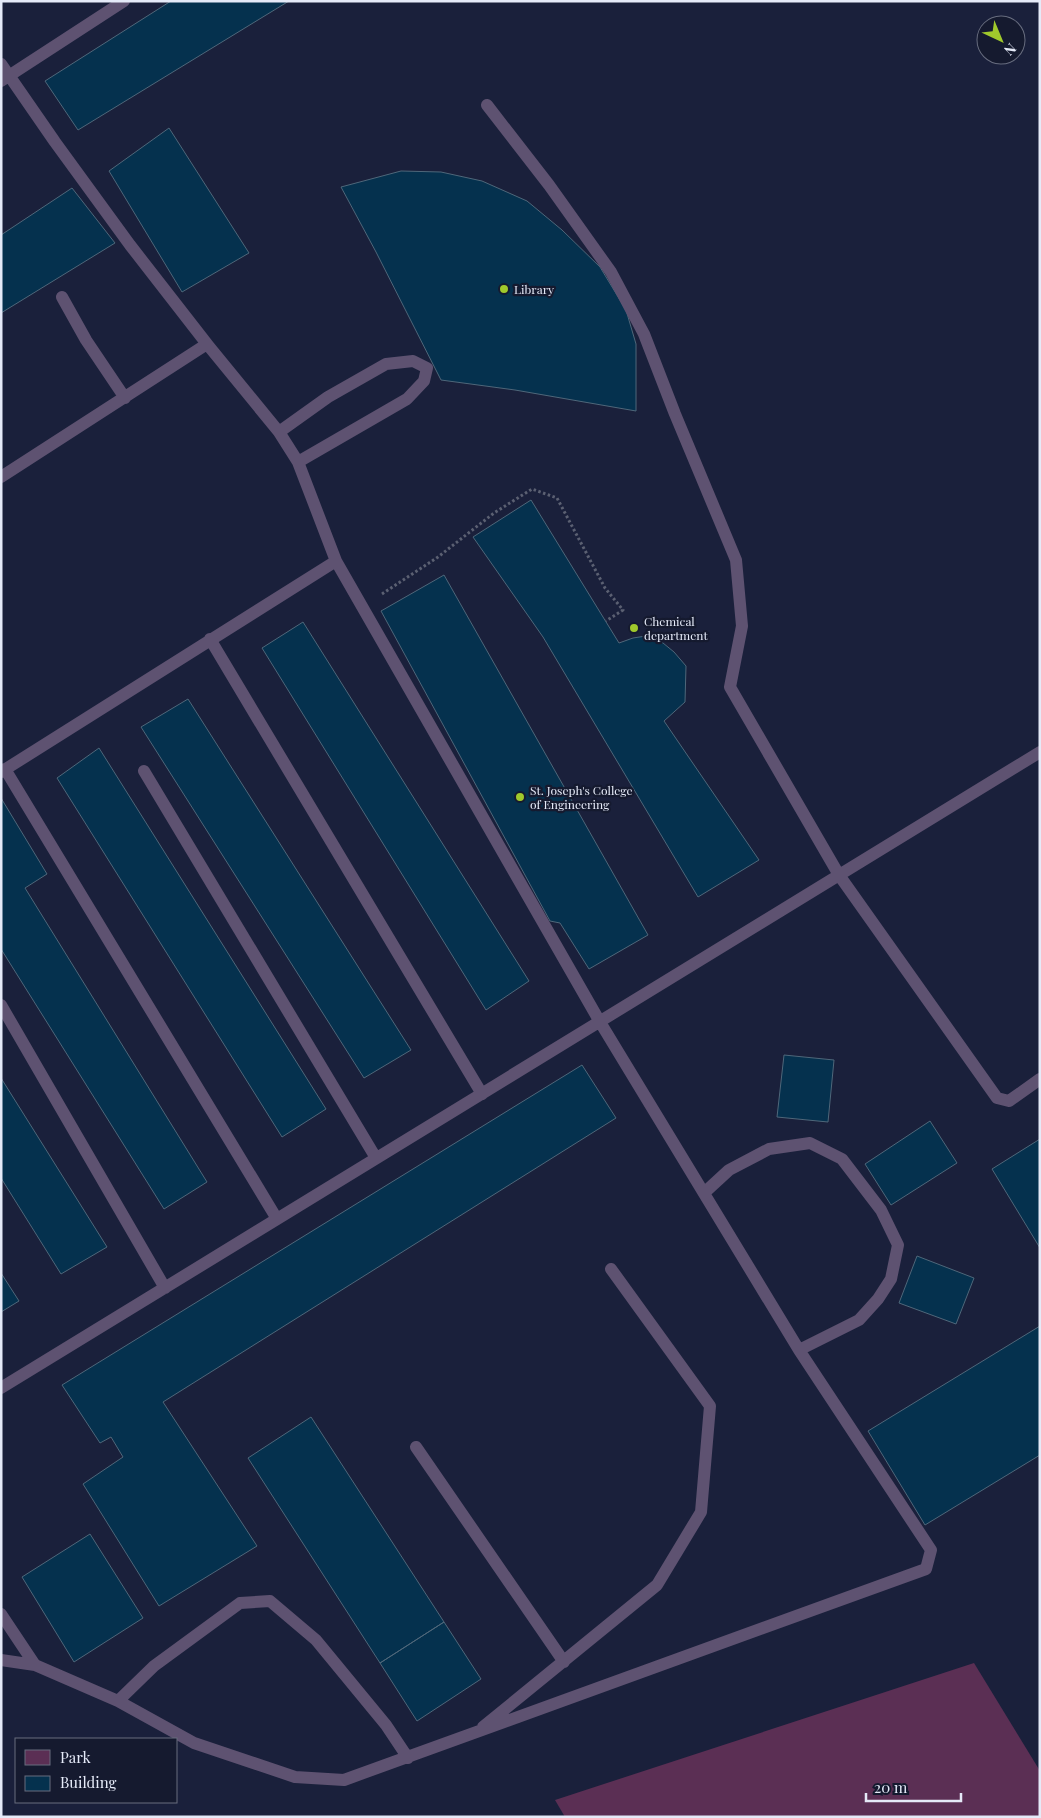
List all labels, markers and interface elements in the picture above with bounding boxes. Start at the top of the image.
north arrow [976,15,1026,65]
text: N [1000,39,1021,60]
place label: Library [514,281,554,297]
marker: Library [498,283,510,295]
place label: Chemical department [644,613,708,643]
marker: Chemical department [628,622,640,634]
place label: St. Joseph's College of Engineering [530,782,633,812]
marker: St. Joseph's College of Engineering [514,791,526,803]
legend [15,1738,178,1803]
text: Park [60,1747,92,1767]
scale bar [866,1770,961,1802]
text: Building [60,1772,117,1792]
text: 20 m [874,1777,908,1797]

